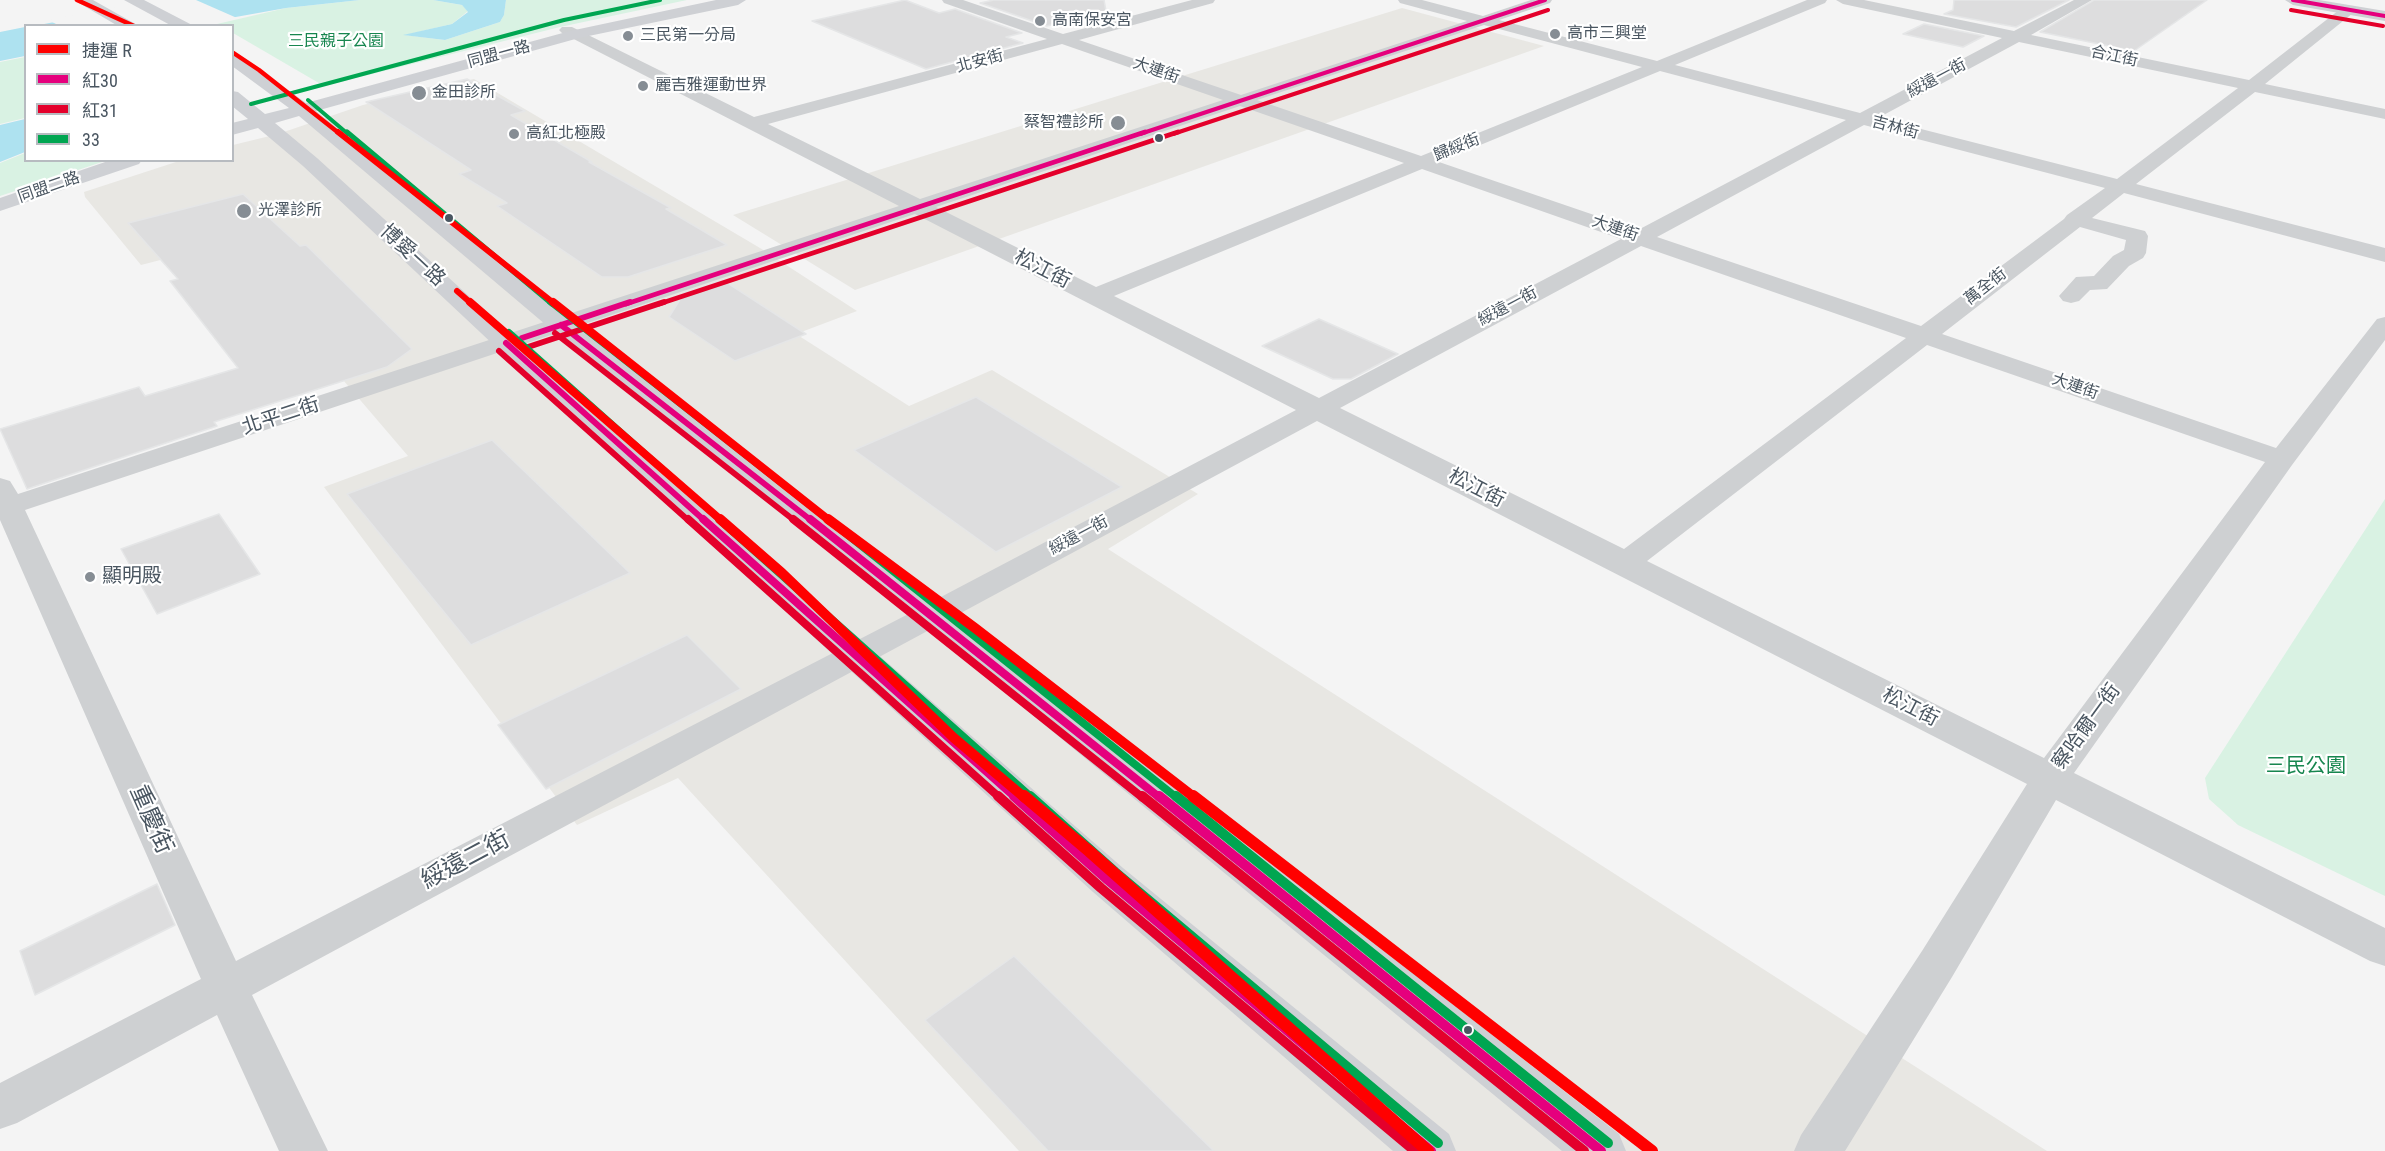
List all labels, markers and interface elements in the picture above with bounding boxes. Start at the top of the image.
place label: 高南保安宮 [1052,11,1132,31]
marker: 高南保安宮 [1033,14,1047,28]
legend [24,24,234,162]
place label: 高市三興堂 [1567,24,1647,44]
place label: 三民第一分局 [640,26,736,46]
marker: 高市三興堂 [1548,27,1562,41]
marker: 三民第一分局 [621,29,635,43]
park label: 三民親子公園 [288,32,384,52]
street label: 同盟一路 [466,37,532,73]
text: 捷運 R [82,40,132,61]
street label: 合江街 [2089,43,2139,71]
street label: 北安街 [954,47,1006,77]
street label: 大連街 [1130,54,1182,88]
street label: 綏遠一街 [1904,56,1970,102]
text: 紅30 [82,70,118,91]
place label: 麗吉雅運動世界 [655,76,767,96]
marker: 麗吉雅運動世界 [636,79,650,93]
place label: 金田診所 [432,83,496,103]
marker: 金田診所 [410,84,428,102]
text: 紅31 [82,100,118,121]
place label: 蔡智禮診所 [1024,113,1104,133]
street label: 吉林街 [1869,113,1921,143]
marker: 蔡智禮診所 [1109,114,1127,132]
place label: 高紅北極殿 [526,124,606,144]
marker: 高紅北極殿 [507,127,521,141]
text: 33 [82,129,100,150]
street label: 歸綏街 [1431,130,1483,166]
unlabelled marker [1153,132,1165,144]
street label: 同盟二路 [16,169,82,207]
place label: 光澤診所 [258,201,322,221]
marker: 光澤診所 [235,202,253,220]
unlabelled marker [443,212,455,224]
street label: 大連街 [1589,212,1641,246]
street label: 博愛一路 [375,220,449,292]
street label: 松江街 [1010,246,1074,294]
street label: 萬全街 [1961,265,2011,309]
street label: 綏遠一街 [1475,284,1541,330]
street label: 大連街 [2049,370,2101,404]
street label: 北平二街 [239,393,323,441]
street label: 松江街 [1444,465,1508,513]
street label: 綏遠一街 [1046,513,1112,559]
place label: 顯明殿 [102,565,162,589]
marker: 顯明殿 [83,570,97,584]
street label: 察哈爾一街 [2048,679,2126,775]
street label: 松江街 [1878,684,1942,732]
park label: 三民公園 [2266,755,2346,779]
street label: 重慶街 [122,781,178,859]
street label: 綏遠二街 [417,826,515,896]
unlabelled marker [1462,1024,1474,1036]

